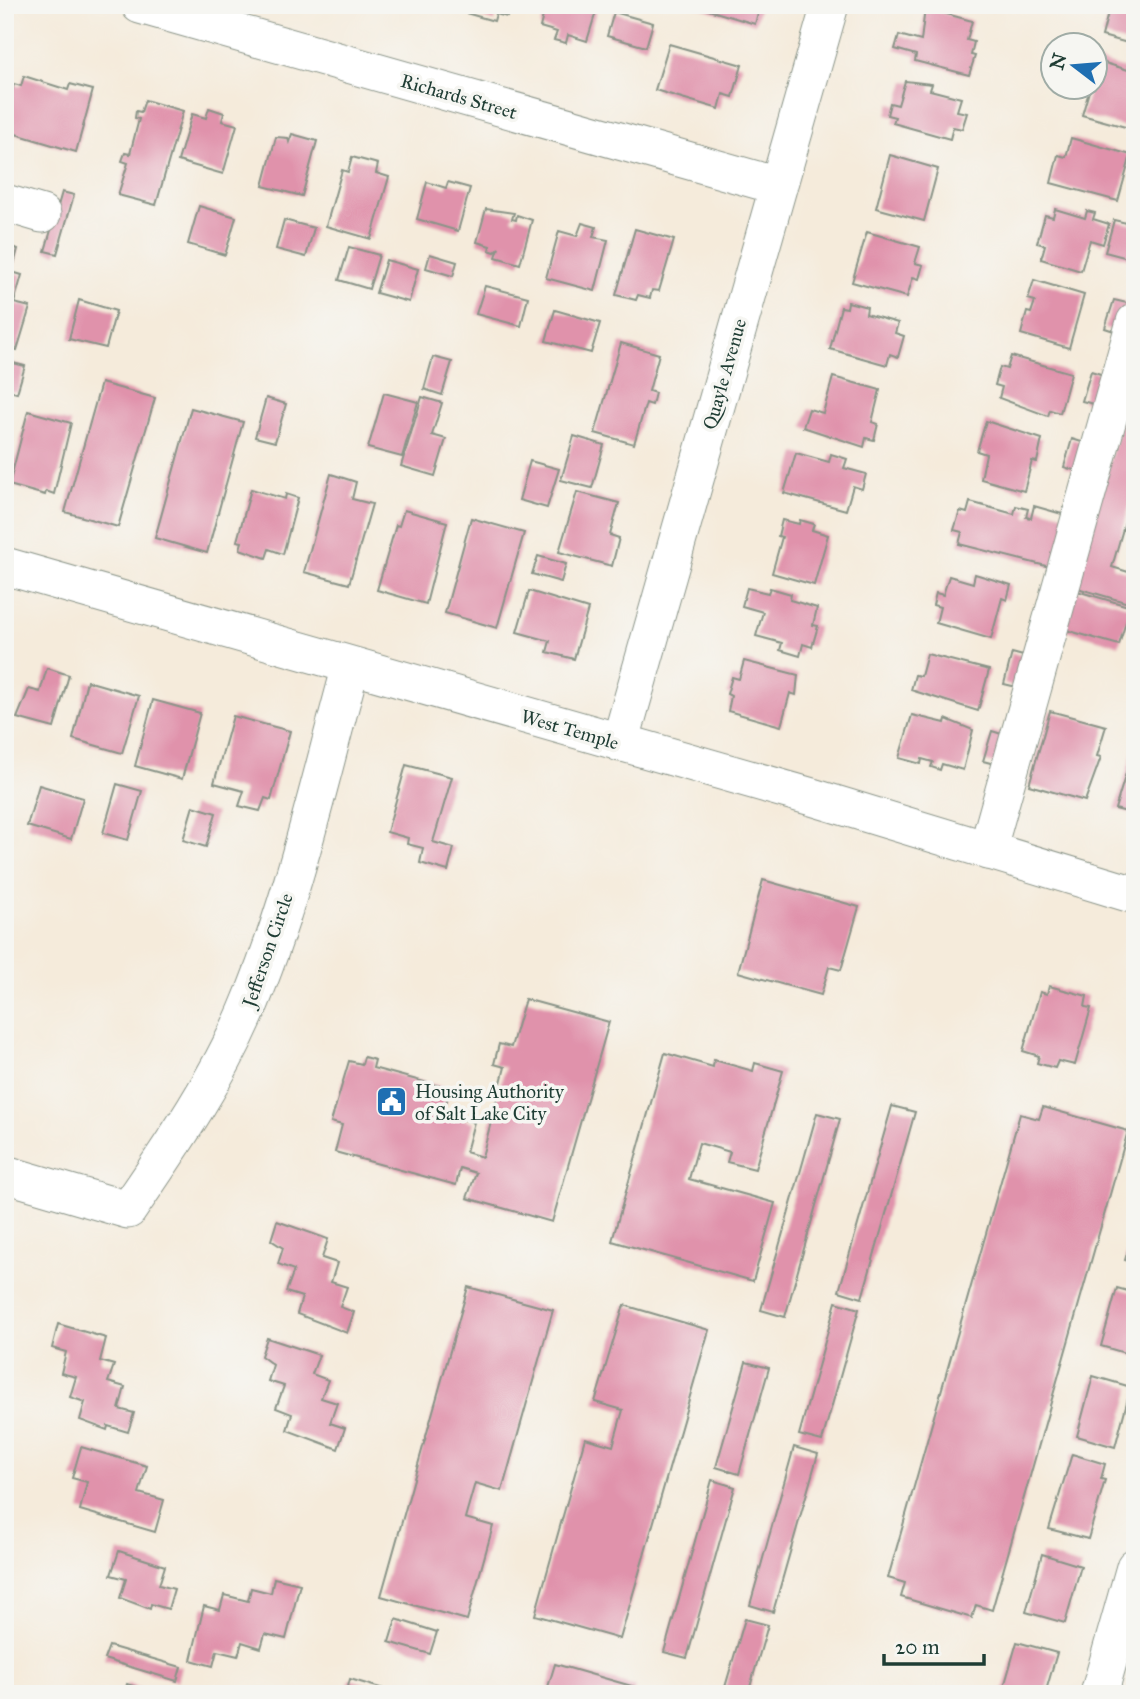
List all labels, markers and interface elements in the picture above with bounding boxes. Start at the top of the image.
north arrow [1038,32,1108,102]
text: N [1045,51,1071,72]
street label: Richards Street [398,69,520,124]
street label: Quayle Avenue [698,316,751,432]
street label: West Temple [518,705,621,754]
street label: Jefferson Circle [237,890,299,1012]
place label: Housing Authority of Salt Lake City [415,1080,565,1125]
public building icon: Housing Authority of Salt Lake City [375,1085,409,1119]
scale bar [884,1622,984,1666]
text: 20 m [895,1634,940,1660]

